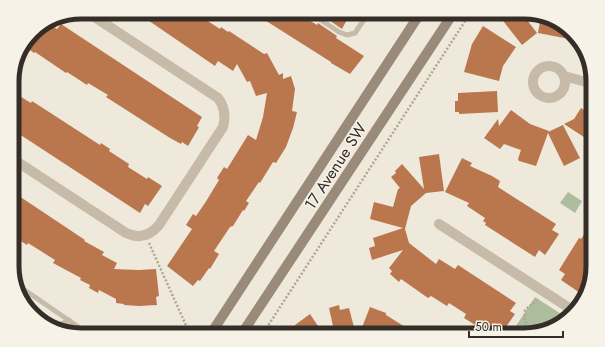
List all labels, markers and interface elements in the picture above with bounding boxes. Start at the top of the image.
street label: 17 Avenue SW [299,118,372,214]
scale bar [469,313,563,339]
text: 50 m [475,318,502,336]

